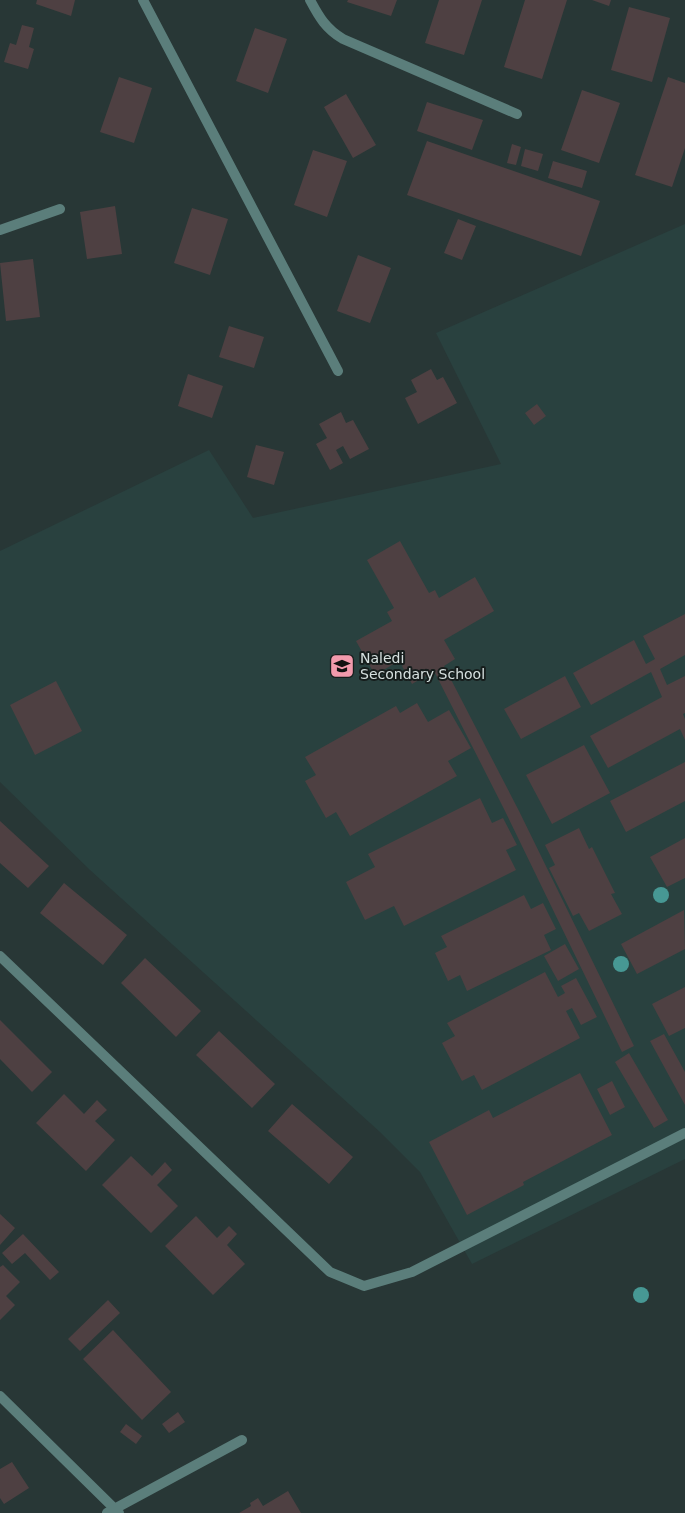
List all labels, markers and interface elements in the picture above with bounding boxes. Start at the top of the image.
place label: Naledi Secondary School [360,650,485,682]
school or university icon: Naledi Secondary School [329,653,355,679]

